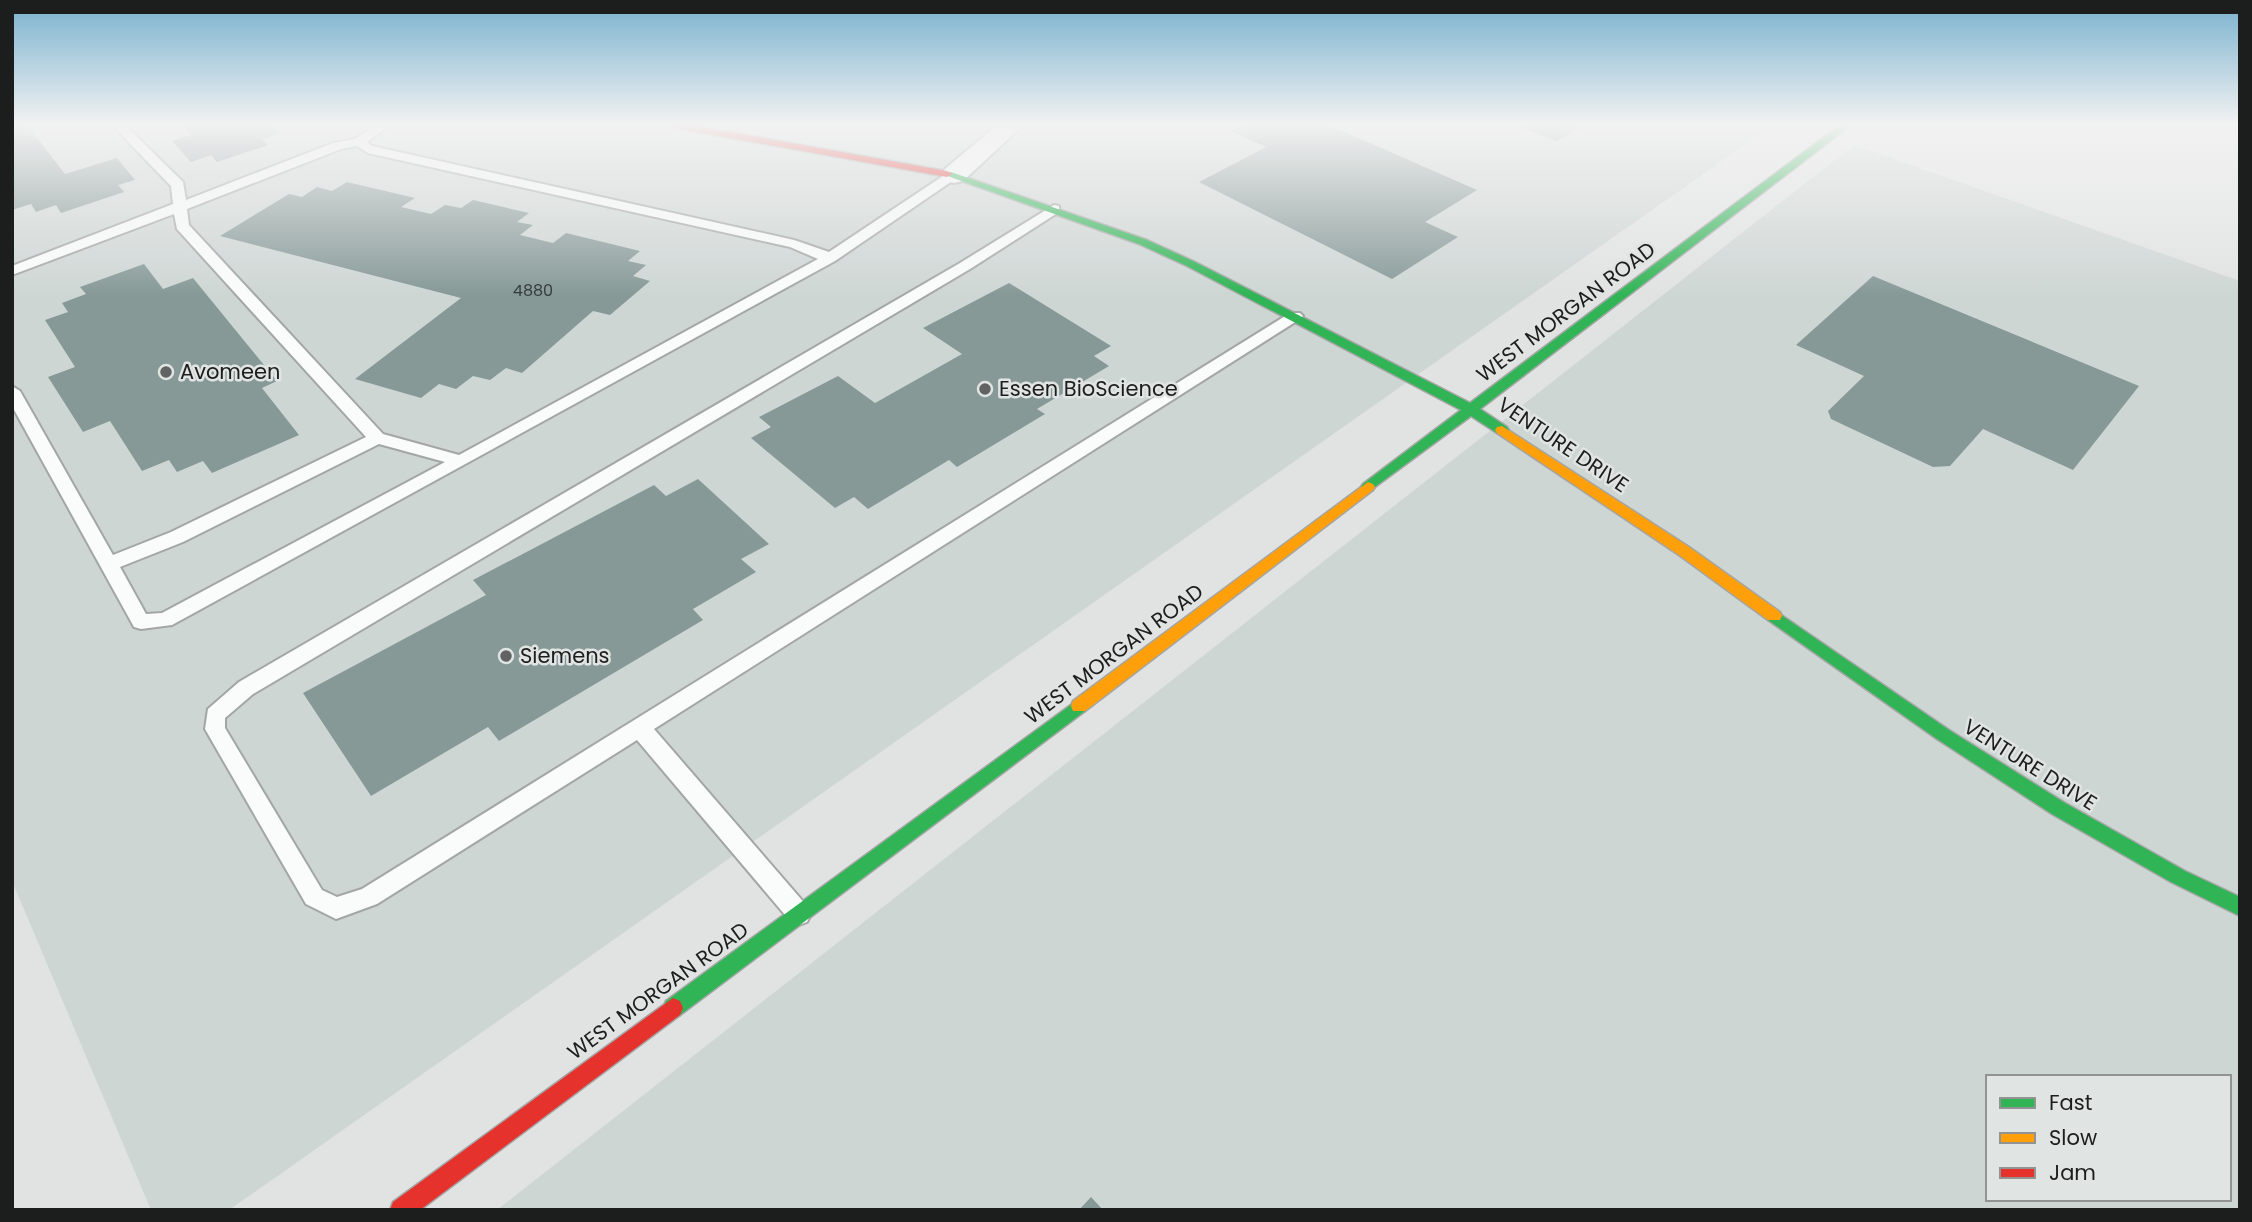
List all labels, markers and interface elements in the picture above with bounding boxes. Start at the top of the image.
street label: WEST MORGAN ROAD [1470,235,1661,388]
house number: 4880 [513,279,553,302]
place label: Avomeen [180,357,281,386]
marker: Avomeen [158,364,174,380]
place label: Essen BioScience [999,374,1178,403]
marker: Essen BioScience [977,381,993,397]
street label: VENTURE DRIVE [1492,390,1634,499]
street label: WEST MORGAN ROAD [1018,577,1209,730]
place label: Siemens [520,641,610,670]
marker: Siemens [498,648,514,664]
street label: VENTURE DRIVE [1958,712,2102,817]
street label: WEST MORGAN ROAD [561,915,754,1066]
legend [1986,1075,2231,1201]
text: Fast [2049,1088,2092,1117]
text: Slow [2049,1123,2097,1152]
text: Jam [2049,1158,2096,1187]

